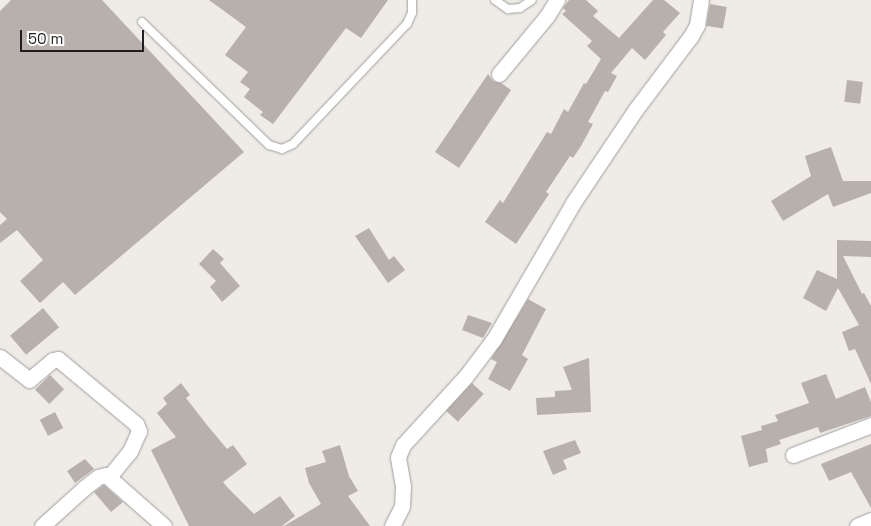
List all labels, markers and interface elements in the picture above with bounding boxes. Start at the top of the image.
scale bar [22,20,146,52]
text: 50 m [28,29,63,48]

